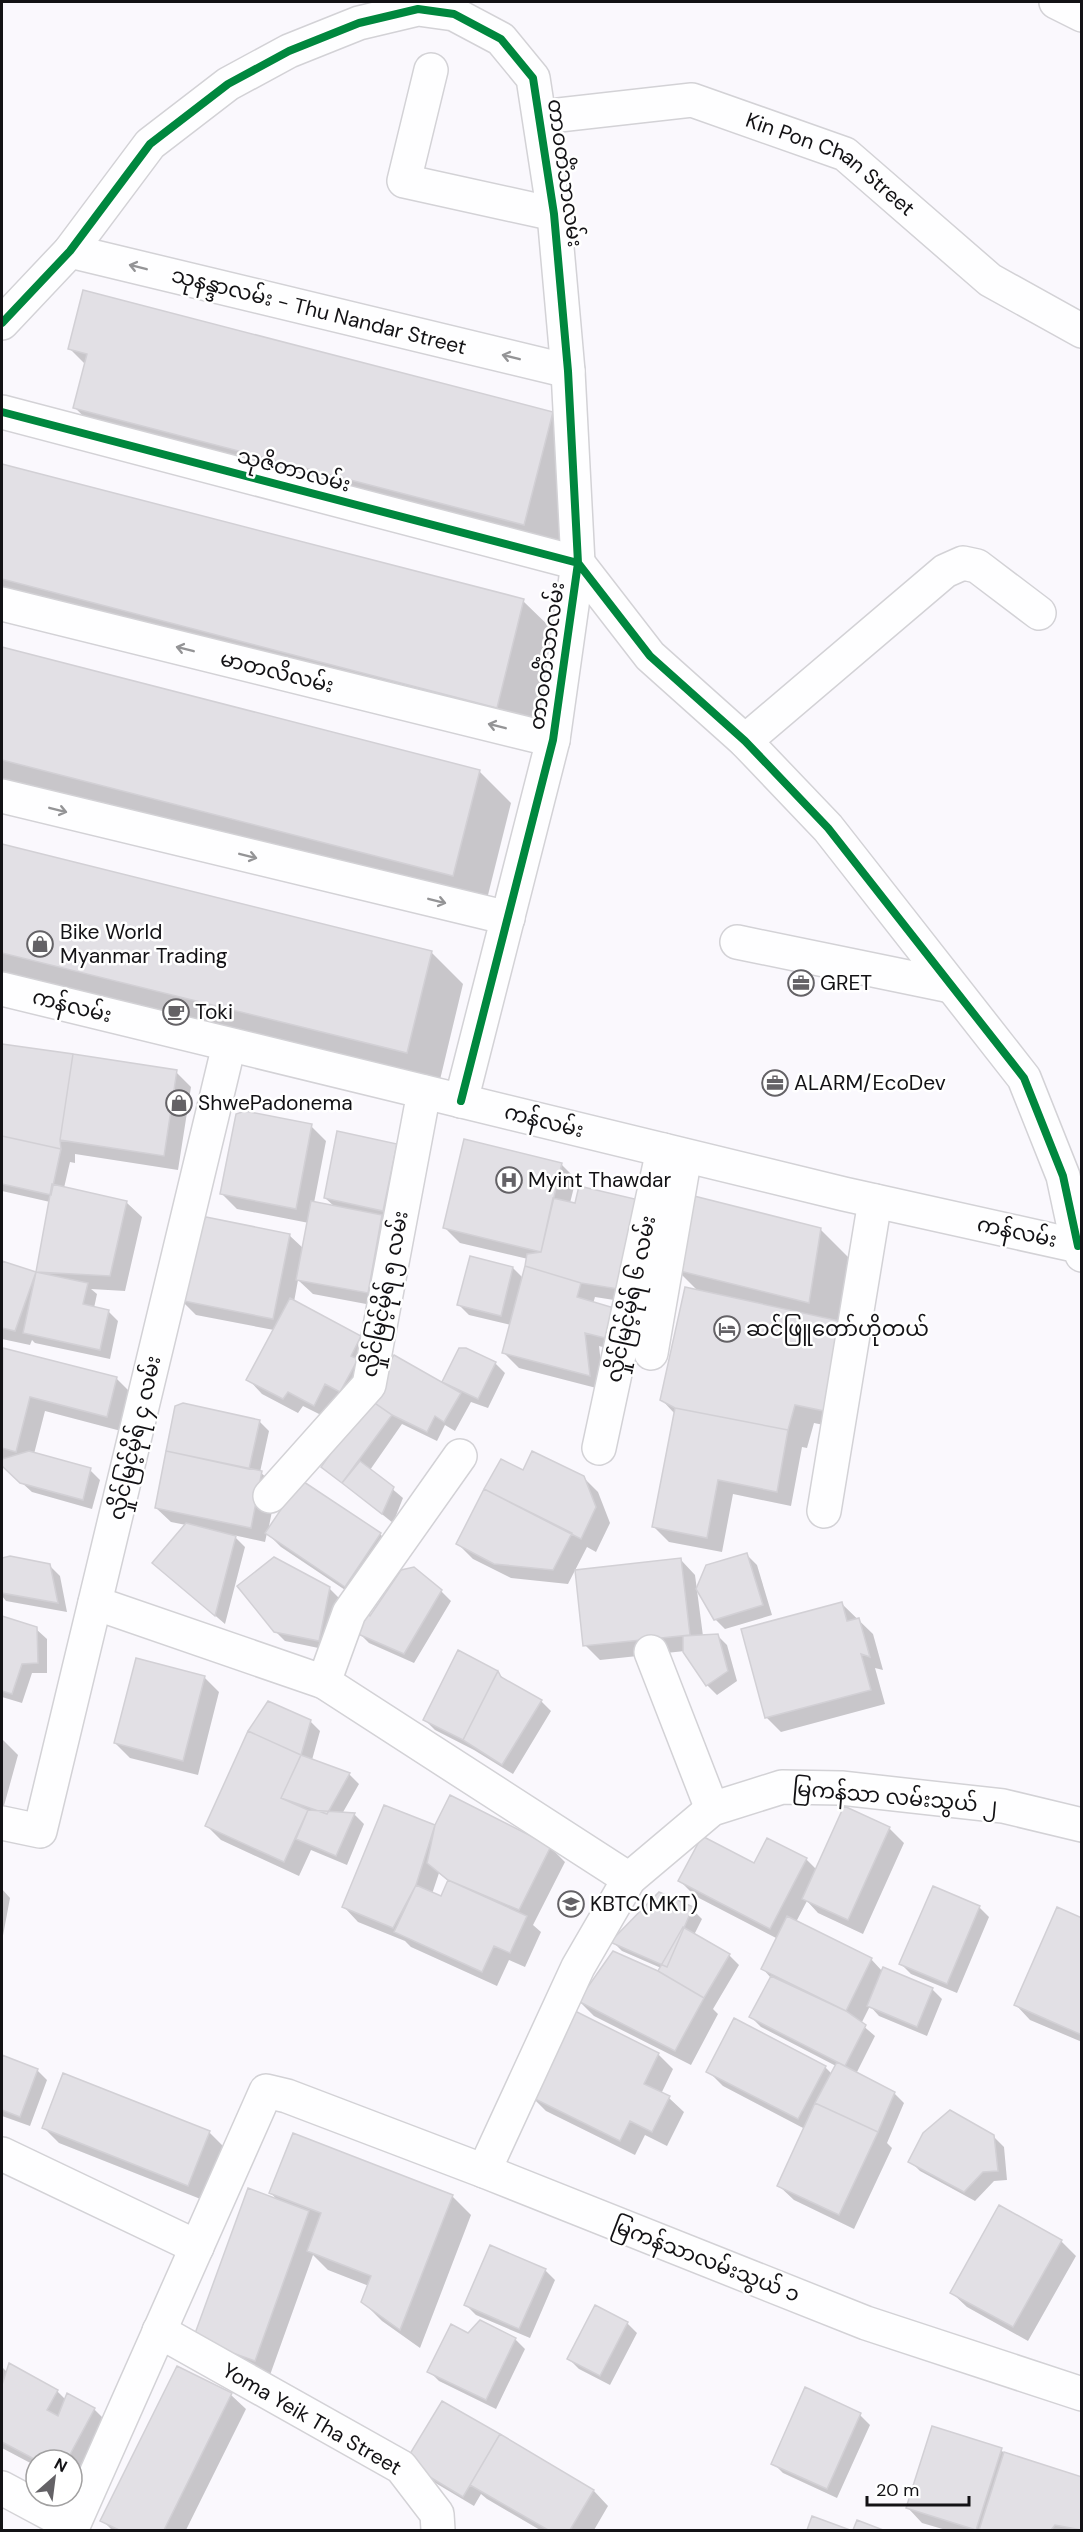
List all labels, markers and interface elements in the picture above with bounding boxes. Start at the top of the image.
street label: တာဝတိံသာလမ်း [541,97,591,249]
street label: Kin Pon Chan Street [742,106,921,222]
street label: သုနန္ဒာလမ်း - Thu Nandar Street [168,259,470,365]
one-way arrow [129,261,148,273]
one-way arrow [502,351,521,363]
street label: သုဇိတာလမ်း [233,439,354,501]
street label: တာဝတိံသာလမ်း [521,580,571,732]
one-way arrow [176,642,195,654]
street label: မာတလိလမ်း [217,642,337,700]
one-way arrow [487,719,506,731]
one-way arrow [49,804,68,816]
one-way arrow [238,850,257,862]
one-way arrow [428,896,447,908]
place label: Bike World Myanmar Trading [60,918,228,970]
shop icon: Bike World Myanmar Trading [25,929,55,959]
office icon: GRET [786,968,816,998]
place label: GRET [820,969,872,997]
street label: ကန်လမ်း [29,981,115,1032]
cafe icon: Toki [161,997,191,1027]
place label: Toki [195,998,233,1026]
office icon: ALARM/EcoDev [760,1068,790,1098]
place label: ALARM/EcoDev [794,1069,946,1097]
shop icon: ShwePadonema [164,1088,194,1118]
place label: ShwePadonema [198,1089,353,1117]
street label: ကန်လမ်း [501,1096,587,1147]
hospital icon: Myint Thawdar [494,1165,524,1195]
place label: Myint Thawdar [528,1166,672,1194]
street label: လှိုင်မြင့်မိုရ် ၅ လမ်း [353,1208,418,1380]
street label: ကန်လမ်း [974,1208,1060,1257]
street label: လှိုင်မြင့်မိုရ် ၆ လမ်း [598,1213,665,1386]
place label: ဆင်ဖြူတော်ဟိုတယ် [746,1313,929,1346]
hotel icon: ဆင်ဖြူတော်ဟိုတယ် [712,1314,742,1344]
street label: လှိုင်မြင့်မိုရ် ၄ လမ်း [101,1353,170,1524]
street label: မြကန်သာ လမ်းသွယ် ၂ [791,1772,999,1823]
school or university icon: KBTC(MKT) [556,1889,586,1919]
place label: KBTC(MKT) [590,1890,698,1918]
street label: မြကန်သာလမ်းသွယ် ၁ [607,2209,805,2312]
street label: Yoma Yeik Tha Street [217,2356,407,2482]
north arrow [24,2448,84,2508]
text: N [51,2453,71,2477]
scale bar [867,2469,969,2507]
text: 20 m [876,2478,919,2502]

